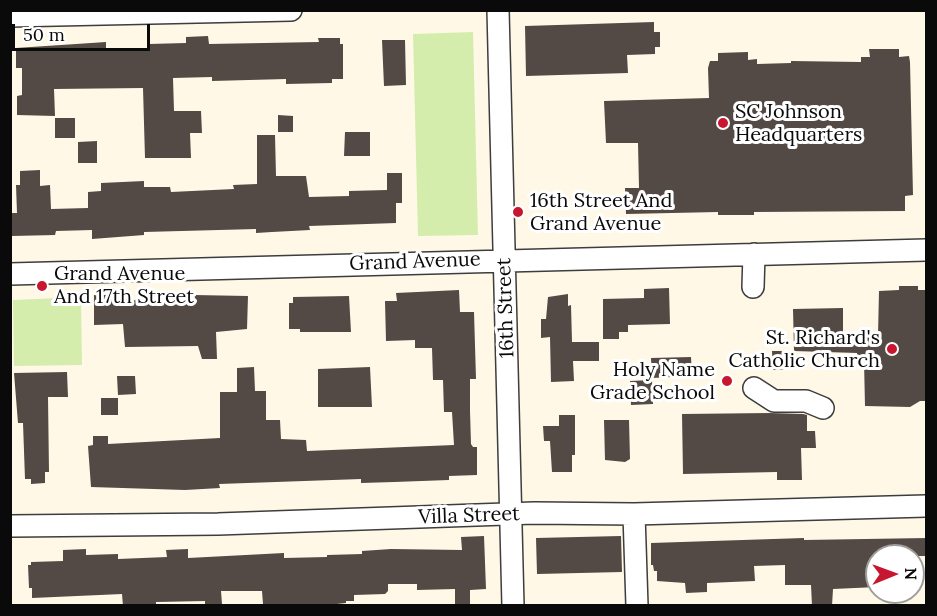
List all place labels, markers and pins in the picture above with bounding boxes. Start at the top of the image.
place label: SC Johnson Headquarters [735,100,862,147]
marker: SC Johnson Headquarters [716,116,730,130]
place label: 16th Street And Grand Avenue [530,189,672,236]
marker: 16th Street And Grand Avenue [511,205,525,219]
place label: Grand Avenue And 17th Street [54,262,194,309]
marker: Grand Avenue And 17th Street [35,279,49,293]
place label: St. Richard's Catholic Church [728,326,880,373]
marker: St. Richard's Catholic Church [885,342,899,356]
place label: Holy Name Grade School [590,358,715,405]
marker: Holy Name Grade School [720,374,734,388]

